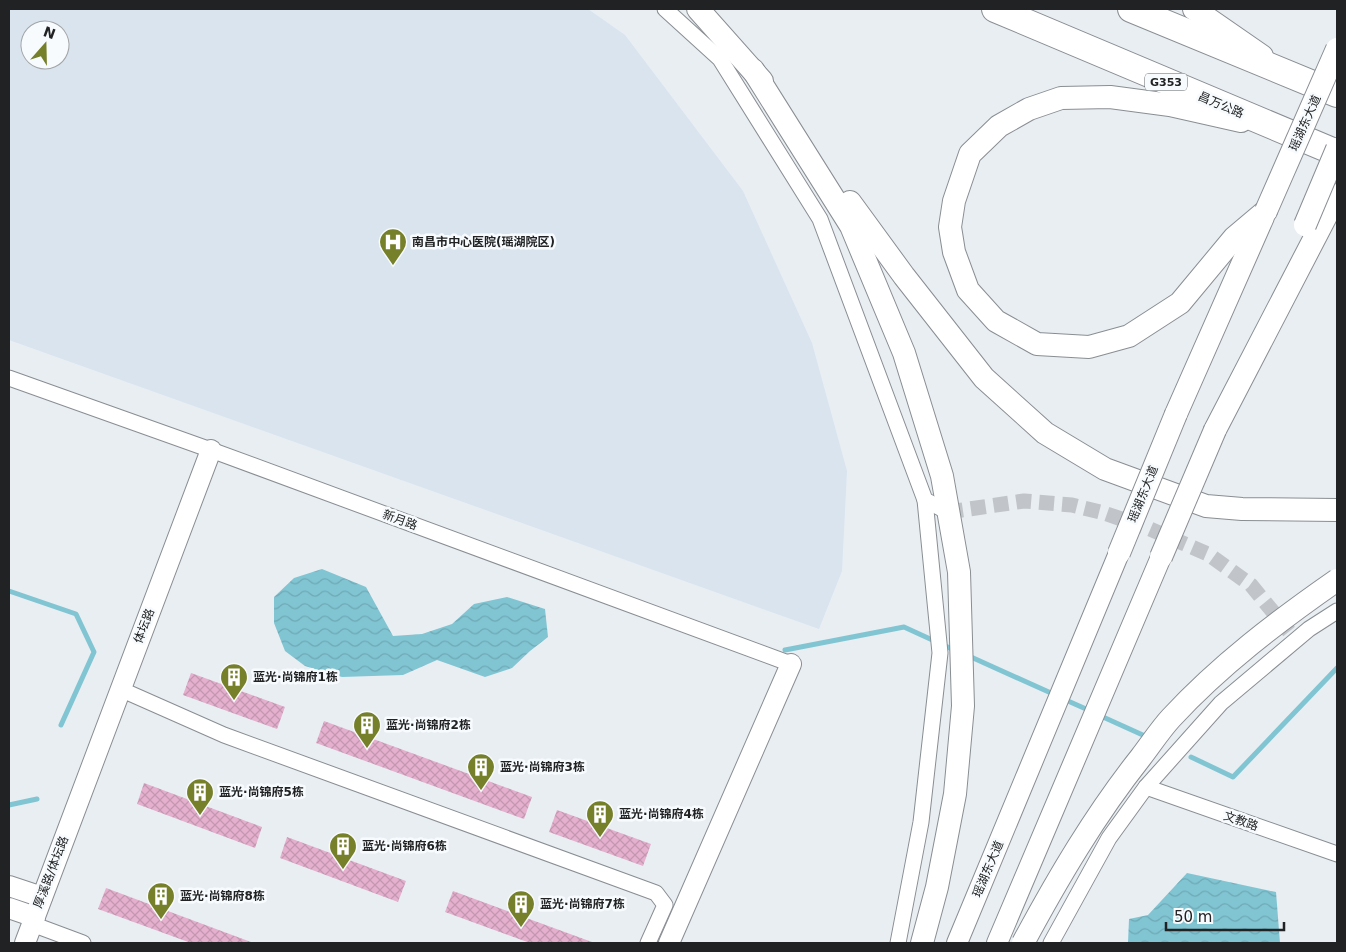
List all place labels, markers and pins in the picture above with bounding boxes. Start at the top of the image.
hospital icon: 南昌市中心医院(瑶湖院区) [378,227,408,266]
place label: 南昌市中心医院(瑶湖院区) [412,235,555,249]
building icon: 蓝光·尚锦府1栋 [219,662,249,701]
place label: 蓝光·尚锦府1栋 [253,670,338,684]
building icon: 蓝光·尚锦府2栋 [352,710,382,749]
place label: 蓝光·尚锦府2栋 [386,718,471,732]
building icon: 蓝光·尚锦府3栋 [466,752,496,791]
place label: 蓝光·尚锦府3栋 [500,760,585,774]
building icon: 蓝光·尚锦府5栋 [185,777,215,816]
place label: 蓝光·尚锦府5栋 [219,785,304,799]
building icon: 蓝光·尚锦府4栋 [585,799,615,838]
place label: 蓝光·尚锦府4栋 [619,807,704,821]
building icon: 蓝光·尚锦府6栋 [328,831,358,870]
place label: 蓝光·尚锦府6栋 [362,839,447,853]
building icon: 蓝光·尚锦府8栋 [146,881,176,920]
place label: 蓝光·尚锦府8栋 [180,889,265,903]
building icon: 蓝光·尚锦府7栋 [506,889,536,928]
place label: 蓝光·尚锦府7栋 [540,897,625,911]

